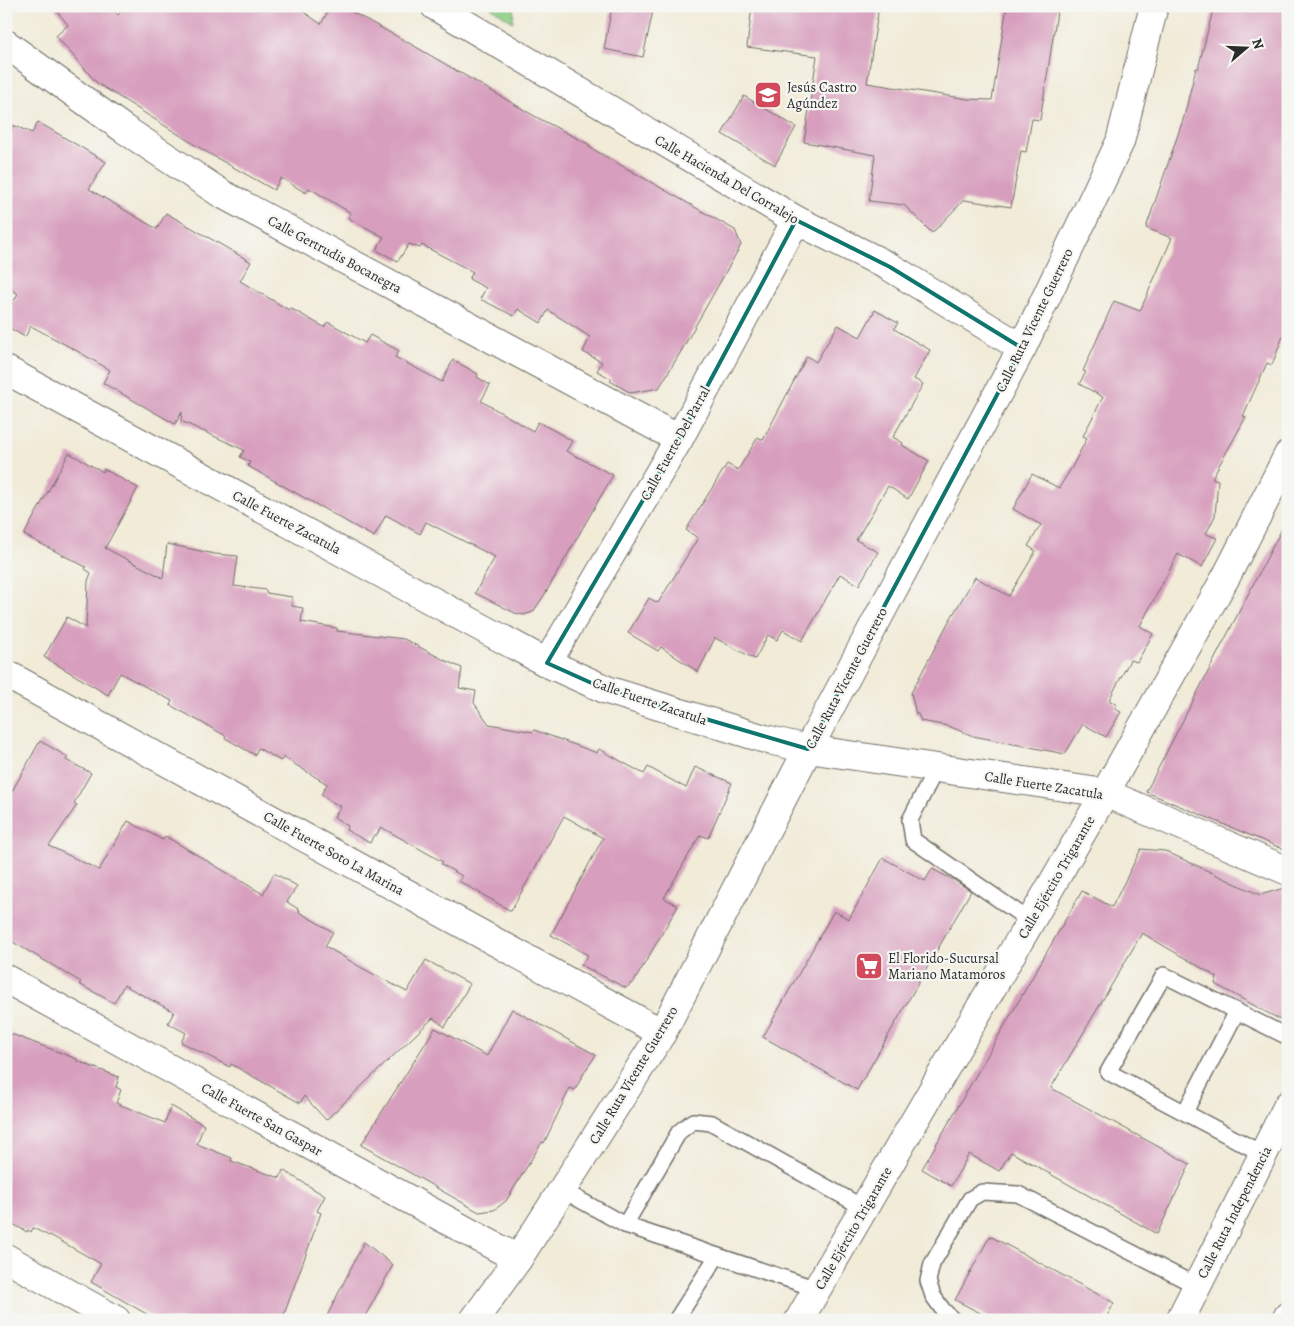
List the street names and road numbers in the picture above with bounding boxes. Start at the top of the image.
street label: Calle Hacienda Del Corralejo [651,130,802,229]
street label: Calle Gertrudis Bocanegra [264,211,406,298]
street label: Calle Ruta Vicente Guerrero [991,245,1078,395]
street label: Calle Fuerte Del Parral [636,382,715,504]
street label: Calle Fuerte Zacatula [229,486,345,559]
street label: Calle Ruta Vicente Guerrero [801,604,892,752]
street label: Calle Fuerte Zacatula [590,673,710,730]
street label: Calle Fuerte Zacatula [983,767,1105,804]
street label: Calle Fuerte Soto La Marina [260,807,408,900]
street label: Calle Ejército Trigarante [1013,812,1099,942]
street label: Calle Ruta Vicente Guerrero [585,1003,682,1148]
street label: Calle Fuerte San Gaspar [198,1078,326,1161]
street label: Calle Ruta Independencia [1193,1142,1276,1282]
street label: Calle Ejército Trigarante [810,1163,896,1293]

